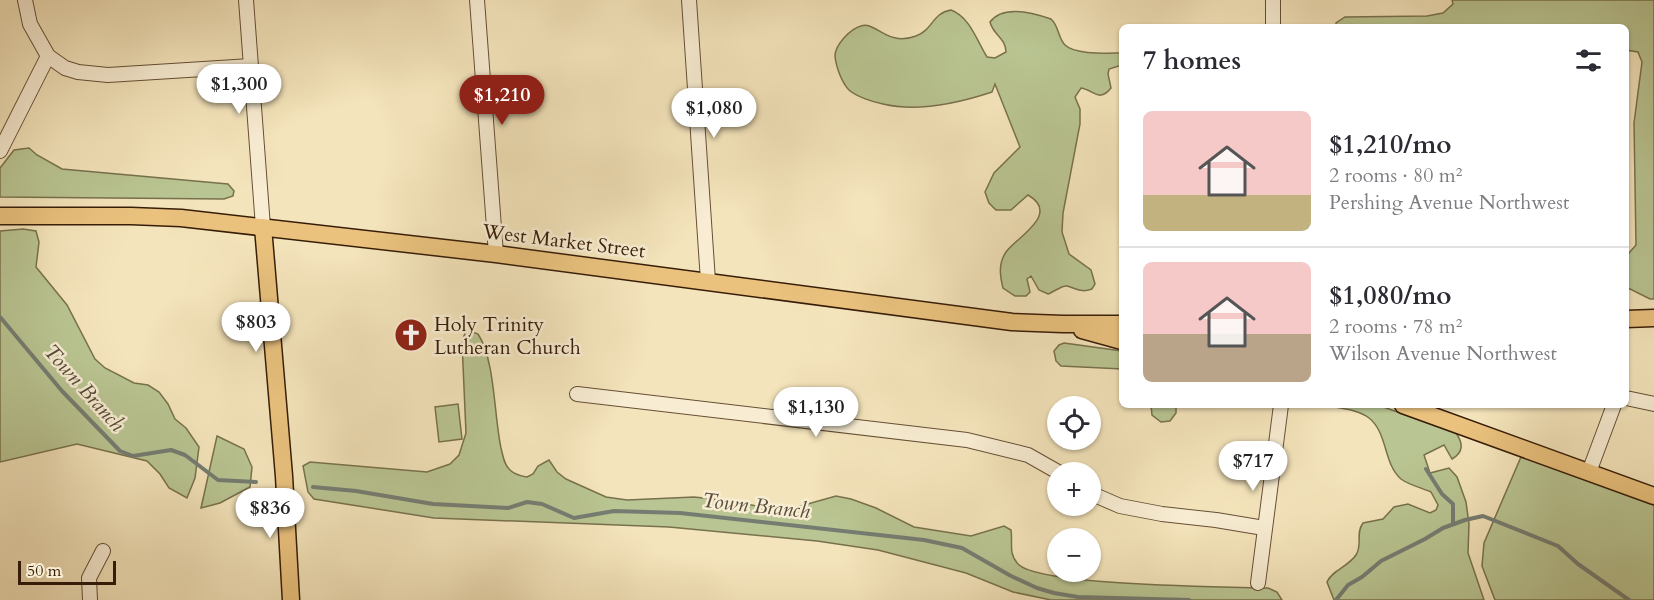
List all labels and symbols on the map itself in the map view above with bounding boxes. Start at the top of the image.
pin: $1,300 [190,64,288,115]
pin: $1,210 [453,75,551,126]
pin: $1,080 [665,88,763,139]
street label: West Market Street [480,217,648,264]
pin: $803 [220,302,292,353]
place label: Holy Trinity Lutheran Church [434,311,581,361]
church icon: Holy Trinity Lutheran Church [393,317,429,353]
water label: Town Branch [37,338,131,438]
pin: $1,130 [767,387,865,438]
pin: $717 [1217,441,1289,492]
water label: Town Branch [701,486,811,526]
pin: $836 [234,488,306,539]
scale bar [18,558,116,586]

